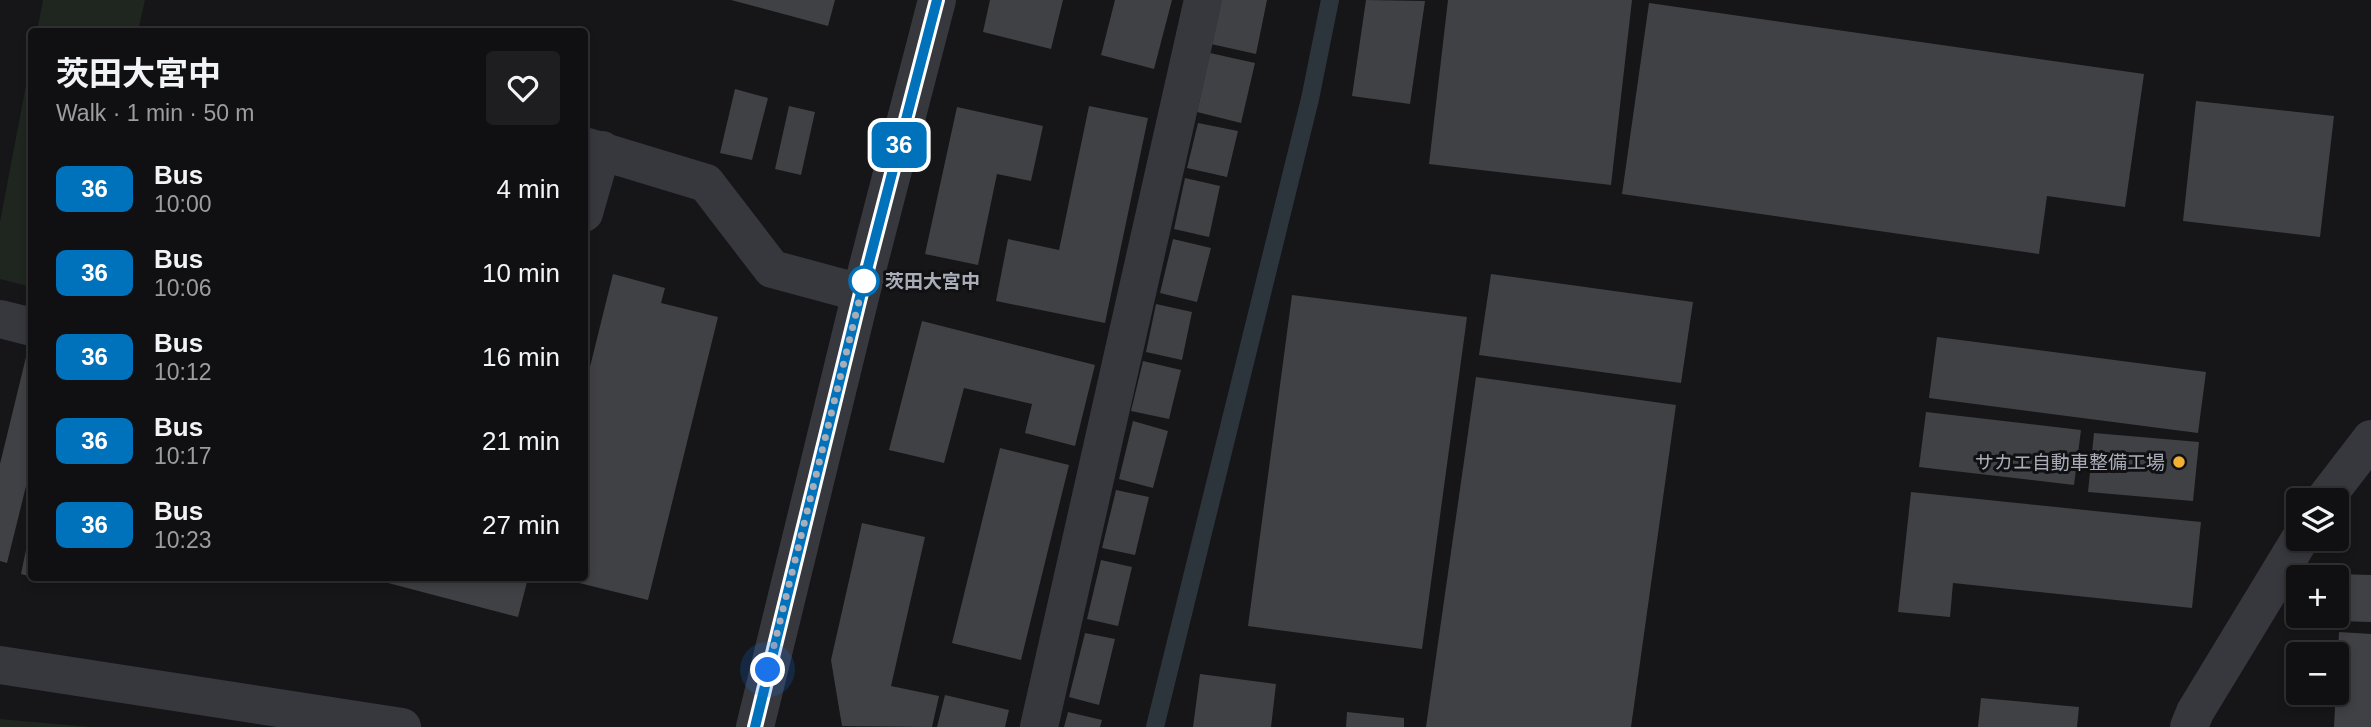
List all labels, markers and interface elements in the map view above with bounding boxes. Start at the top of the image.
button: heart [486,51,560,125]
text: 茨田大宮中 [56,55,221,92]
text: Walk · 1 min · 50 m [56,100,255,126]
line badge: 36 [867,122,930,168]
text: 36 [886,131,912,158]
text: Bus [154,160,203,190]
text: 4 min [496,174,560,204]
text: 36 [81,175,108,202]
text: 10:00 [154,191,212,217]
text: Bus [154,244,203,274]
text: 10 min [482,258,560,288]
text: 36 [81,259,108,286]
marker: 茨田大宮中 [849,266,879,296]
place label: 茨田大宮中 [885,271,980,292]
text: 10:06 [154,275,212,301]
text: Bus [154,328,203,358]
text: 16 min [482,342,560,372]
text: 36 [81,343,108,370]
text: 10:12 [154,359,212,385]
text: Bus [154,412,203,442]
text: 21 min [482,426,560,456]
text: 36 [81,427,108,454]
text: 10:17 [154,443,212,469]
place label: サカエ自動車整備工場 [1975,452,2165,473]
marker: サカエ自動車整備工場 [2171,454,2187,470]
map controls [2286,488,2349,705]
button: layers [2286,488,2349,551]
text: Bus [154,496,203,526]
text: 27 min [482,510,560,540]
text: 36 [81,511,108,538]
text: 10:23 [154,527,212,553]
button: + [2286,565,2349,628]
button: − [2286,642,2349,705]
your location [750,652,785,687]

